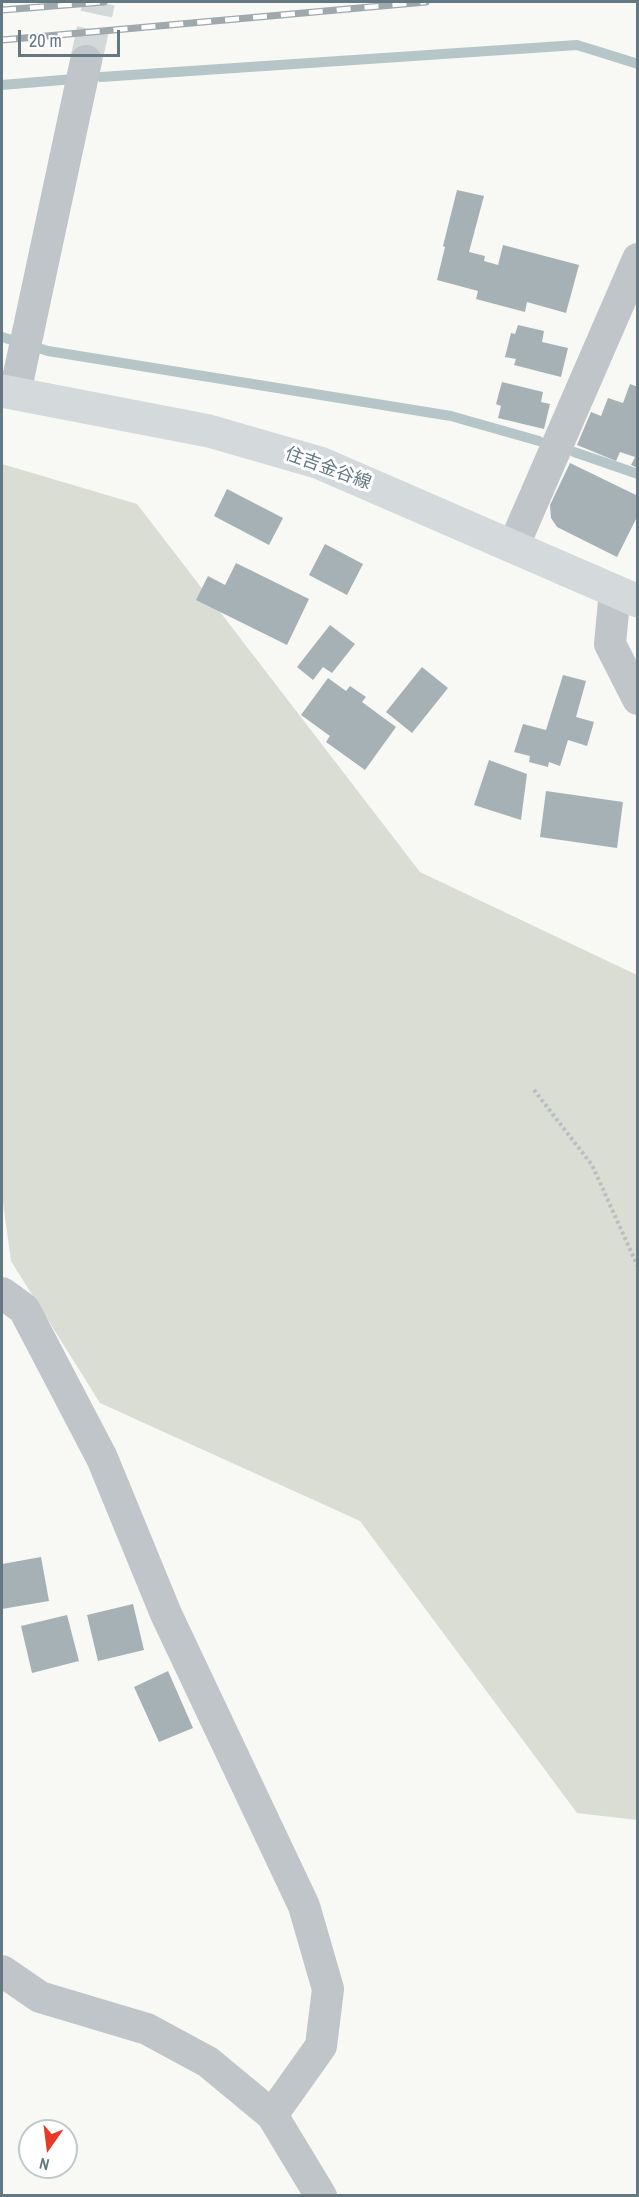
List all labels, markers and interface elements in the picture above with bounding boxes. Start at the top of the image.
scale bar [21,18,123,56]
text: 20 m [29,28,62,53]
street label: 住吉金谷線 [282,443,374,495]
north arrow [18,2119,78,2179]
text: N [37,2153,51,2176]

